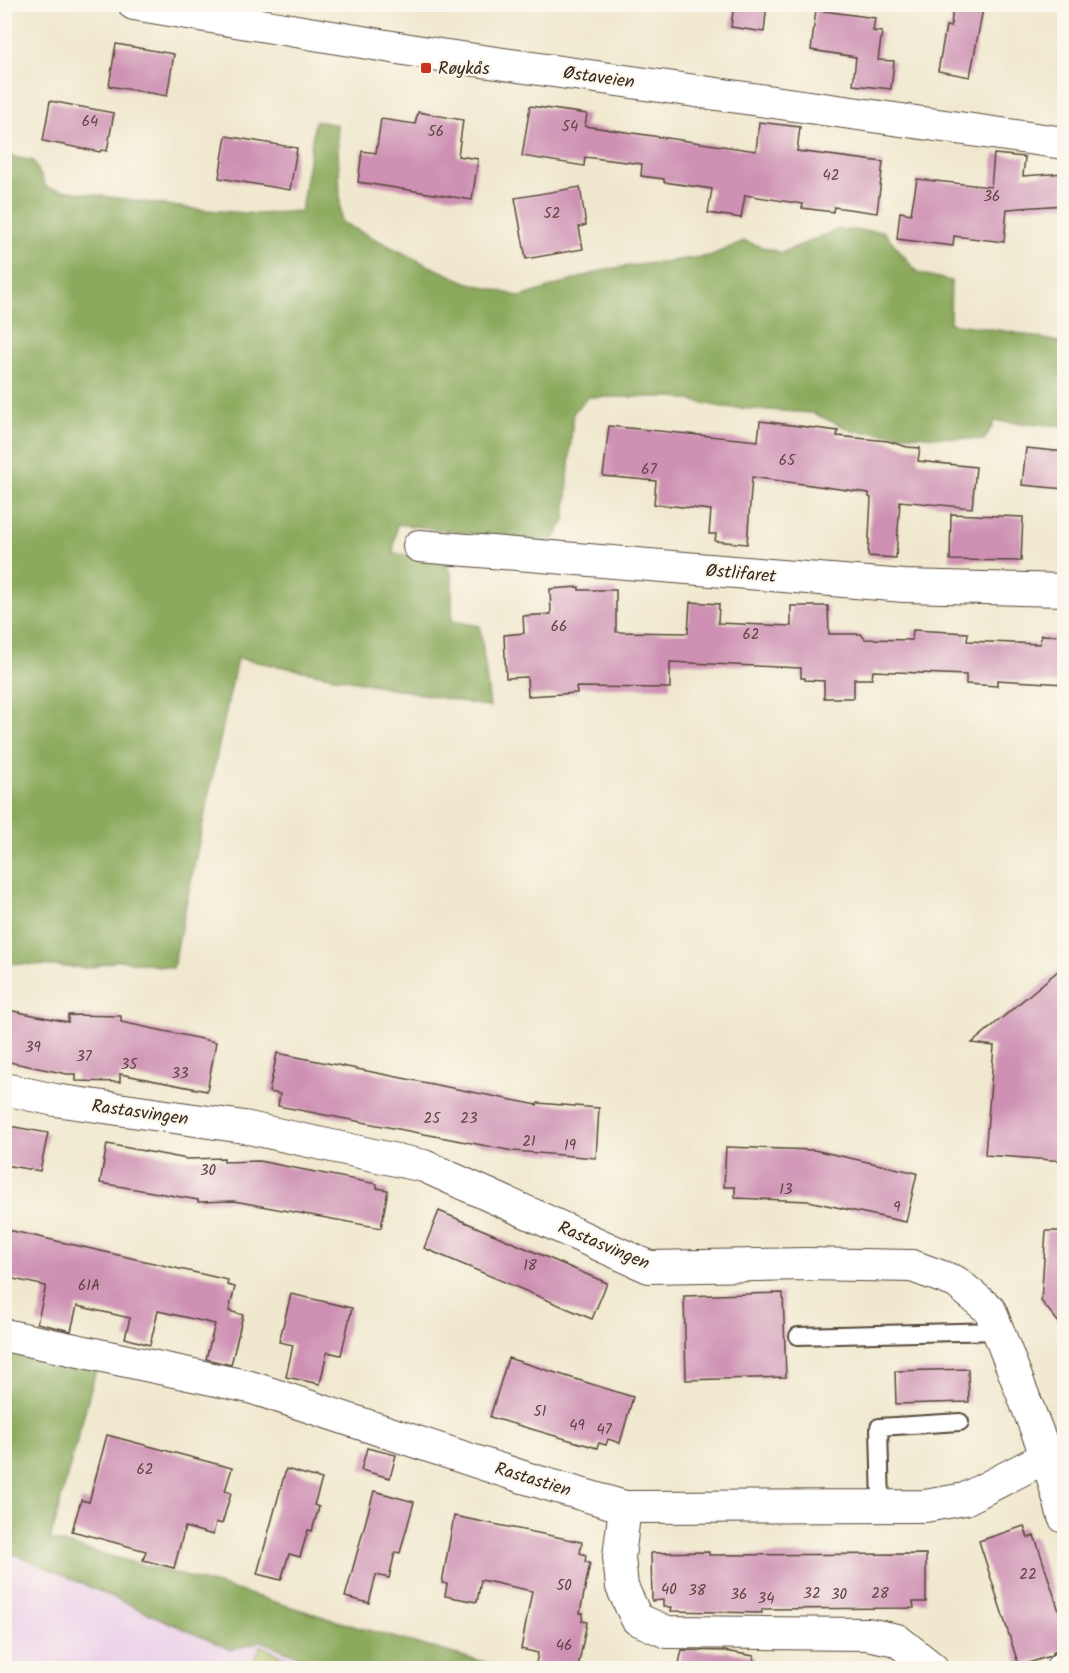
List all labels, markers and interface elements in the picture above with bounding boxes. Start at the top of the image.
place label: Røykås [438,55,490,84]
street label: Østaveien [561,59,636,98]
marker: Røykås [419,61,433,75]
house number: 64 [82,110,98,134]
house number: 54 [562,115,578,139]
house number: 56 [428,120,444,144]
house number: 42 [823,164,839,188]
house number: 36 [984,185,1000,209]
house number: 52 [544,202,560,226]
house number: 65 [779,449,796,473]
house number: 67 [641,458,658,482]
street label: Østlifaret [704,557,778,592]
house number: 66 [551,615,567,639]
house number: 62 [742,623,760,647]
house number: 39 [25,1036,42,1060]
house number: 37 [76,1045,93,1069]
house number: 35 [121,1053,138,1077]
house number: 33 [171,1062,189,1086]
street label: Rastasvingen [90,1092,190,1135]
house number: 25 [424,1107,441,1131]
house number: 23 [460,1107,478,1131]
house number: 21 [522,1130,536,1154]
house number: 19 [564,1134,577,1158]
house number: 30 [200,1159,217,1183]
house number: 13 [779,1178,793,1202]
house number: 9 [893,1196,901,1220]
street label: Rastasvingen [553,1214,654,1279]
house number: 18 [523,1254,538,1278]
house number: 61A [78,1274,100,1298]
house number: 51 [534,1400,547,1424]
house number: 49 [569,1414,585,1438]
house number: 47 [596,1418,613,1442]
street label: Rastastien [491,1455,574,1506]
house number: 62 [136,1458,154,1482]
house number: 22 [1019,1563,1037,1587]
house number: 50 [556,1574,572,1598]
house number: 40 [661,1578,677,1602]
house number: 38 [688,1579,707,1603]
house number: 32 [803,1582,821,1606]
house number: 28 [871,1582,890,1606]
house number: 36 [731,1583,747,1607]
house number: 30 [831,1583,848,1607]
house number: 34 [758,1587,774,1611]
house number: 46 [556,1634,572,1658]

